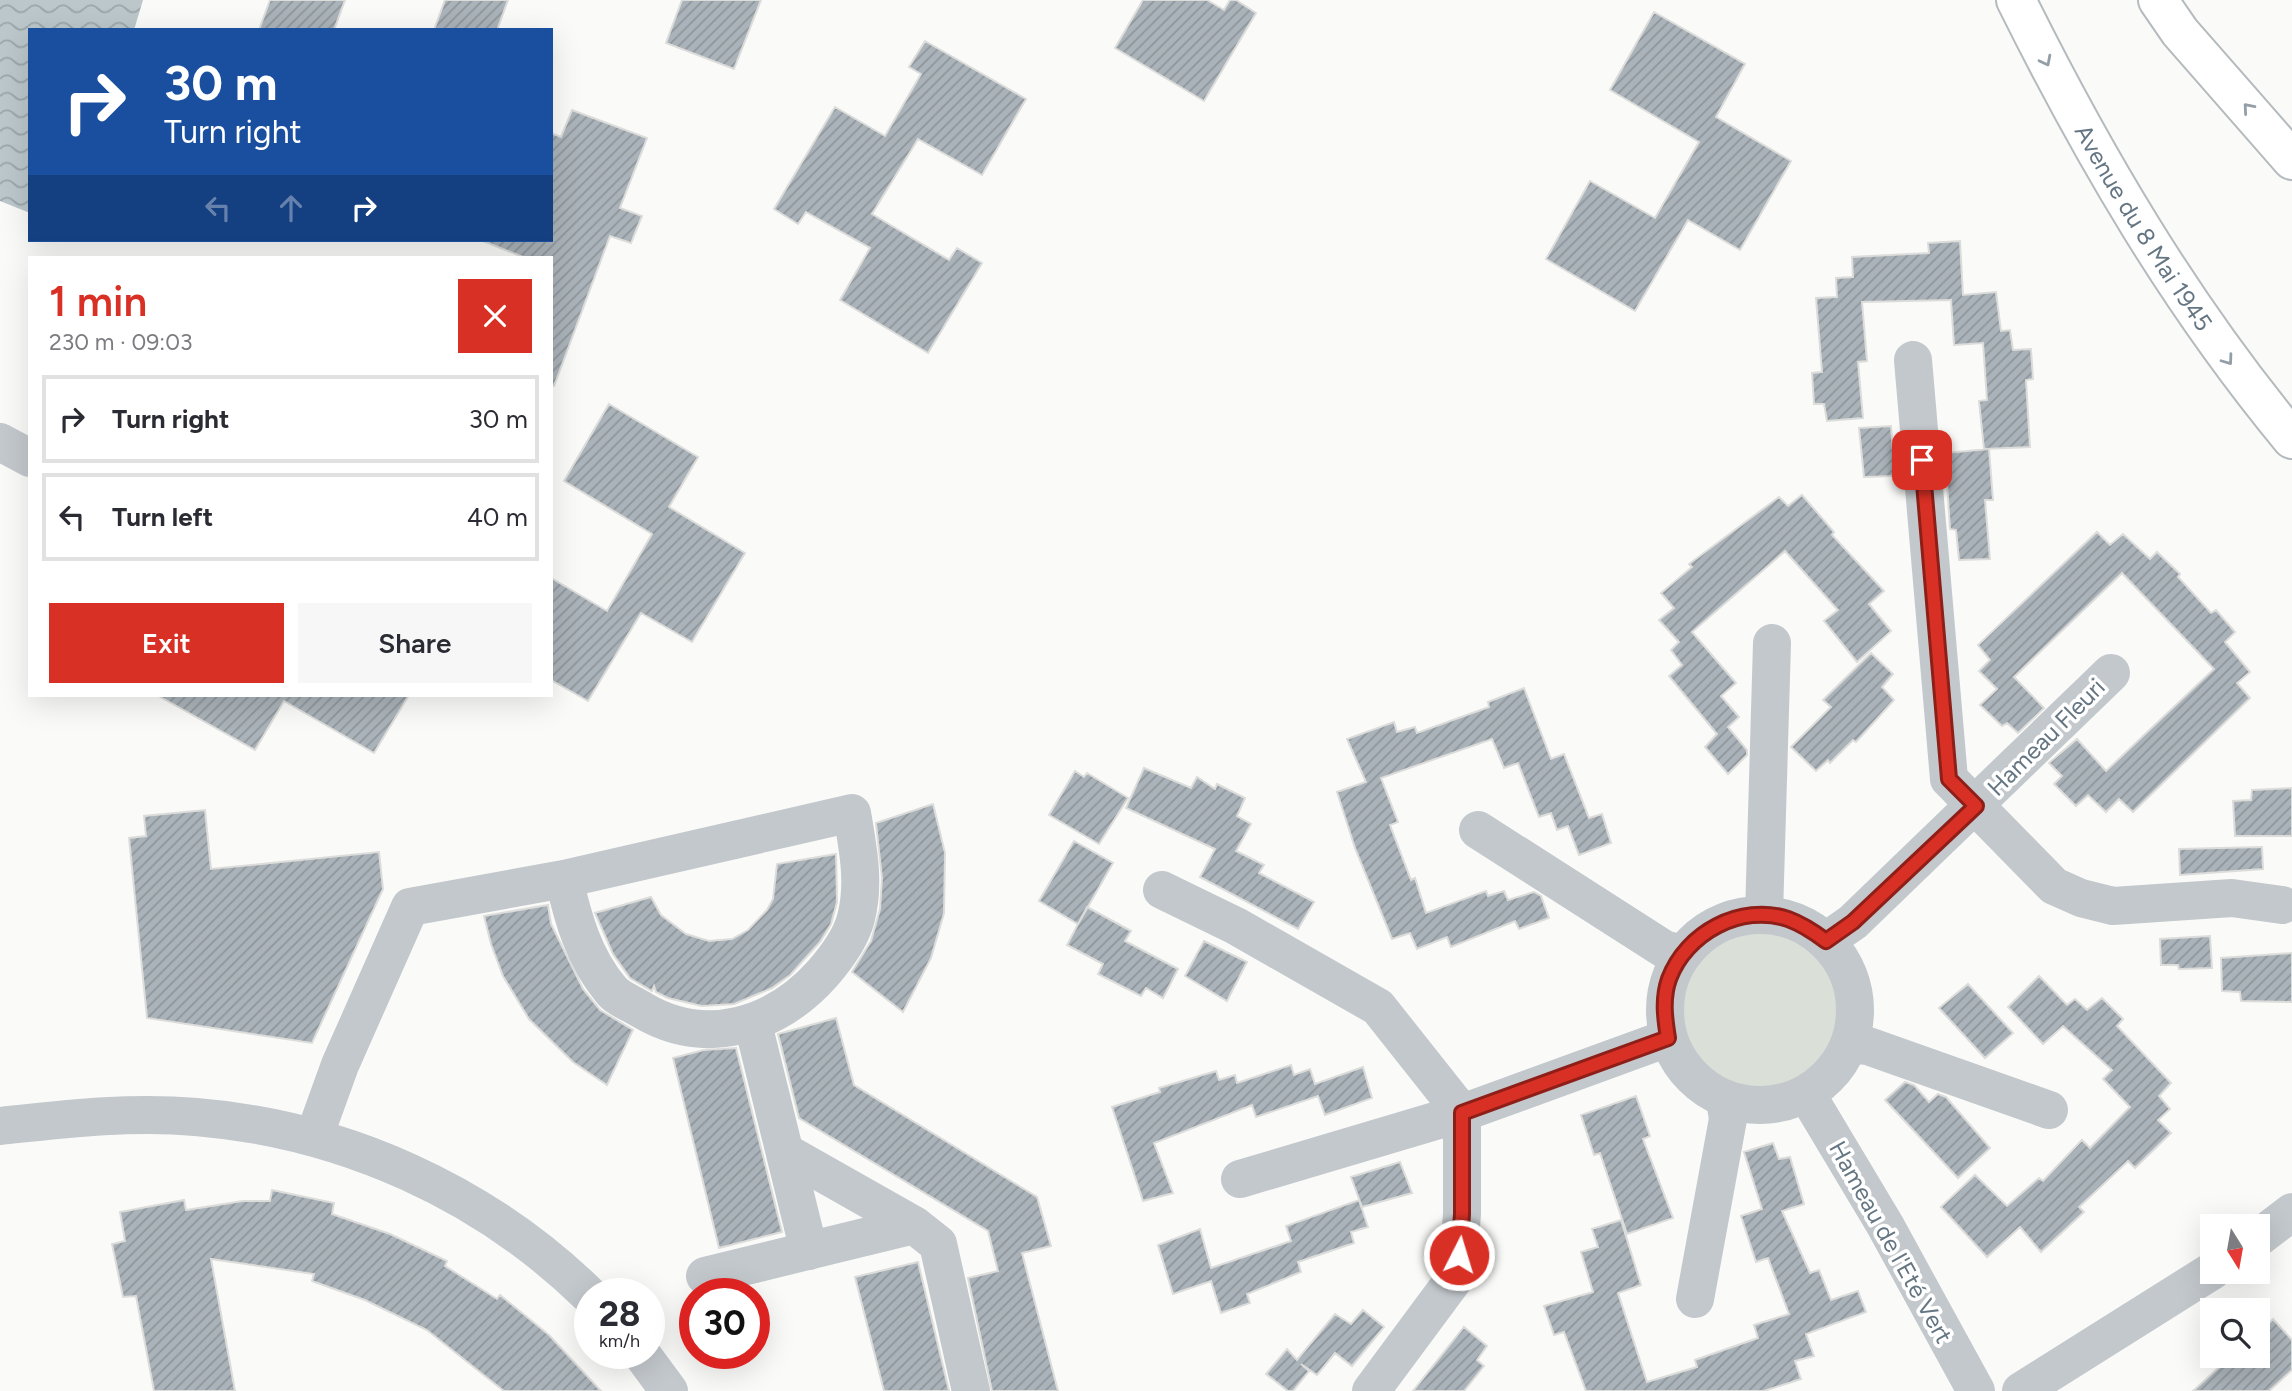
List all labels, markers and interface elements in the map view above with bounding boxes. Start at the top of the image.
text: 30 m [164,53,277,112]
one-way arrow [2038,54,2052,66]
icon: right [49,56,140,147]
one-way arrow [2244,103,2256,116]
text: Turn right [164,113,302,151]
street label: Avenue du 8 Mai 1945 [2069,119,2219,336]
icon: left [199,189,237,227]
icon: ahead [272,189,310,227]
icon: right [345,189,383,227]
text: 1 min [49,276,147,327]
button: close [458,279,532,353]
text: 230 m · 09:03 [49,328,192,356]
one-way arrow [2219,352,2232,365]
icon: right [53,400,91,438]
text: Turn right [112,403,229,435]
text: 30 m [469,403,528,435]
pin [1892,430,1952,490]
icon: arrive [1903,441,1941,479]
icon: left [53,498,91,536]
text: Turn left [112,501,213,533]
text: 40 m [467,501,528,533]
button: Exit [49,603,284,683]
button: Share [298,603,532,683]
street label: Hameau Fleuri [1981,672,2111,802]
street label: Hameau de l'Eté Vert [1823,1136,1959,1348]
north arrow [2200,1214,2270,1284]
map controls [2200,1214,2270,1368]
position arrow [1422,1218,1496,1292]
speed limit sign: 30 [679,1278,770,1369]
text: 28 [599,1293,640,1335]
button: search [2200,1298,2270,1368]
text: km/h [599,1330,640,1352]

